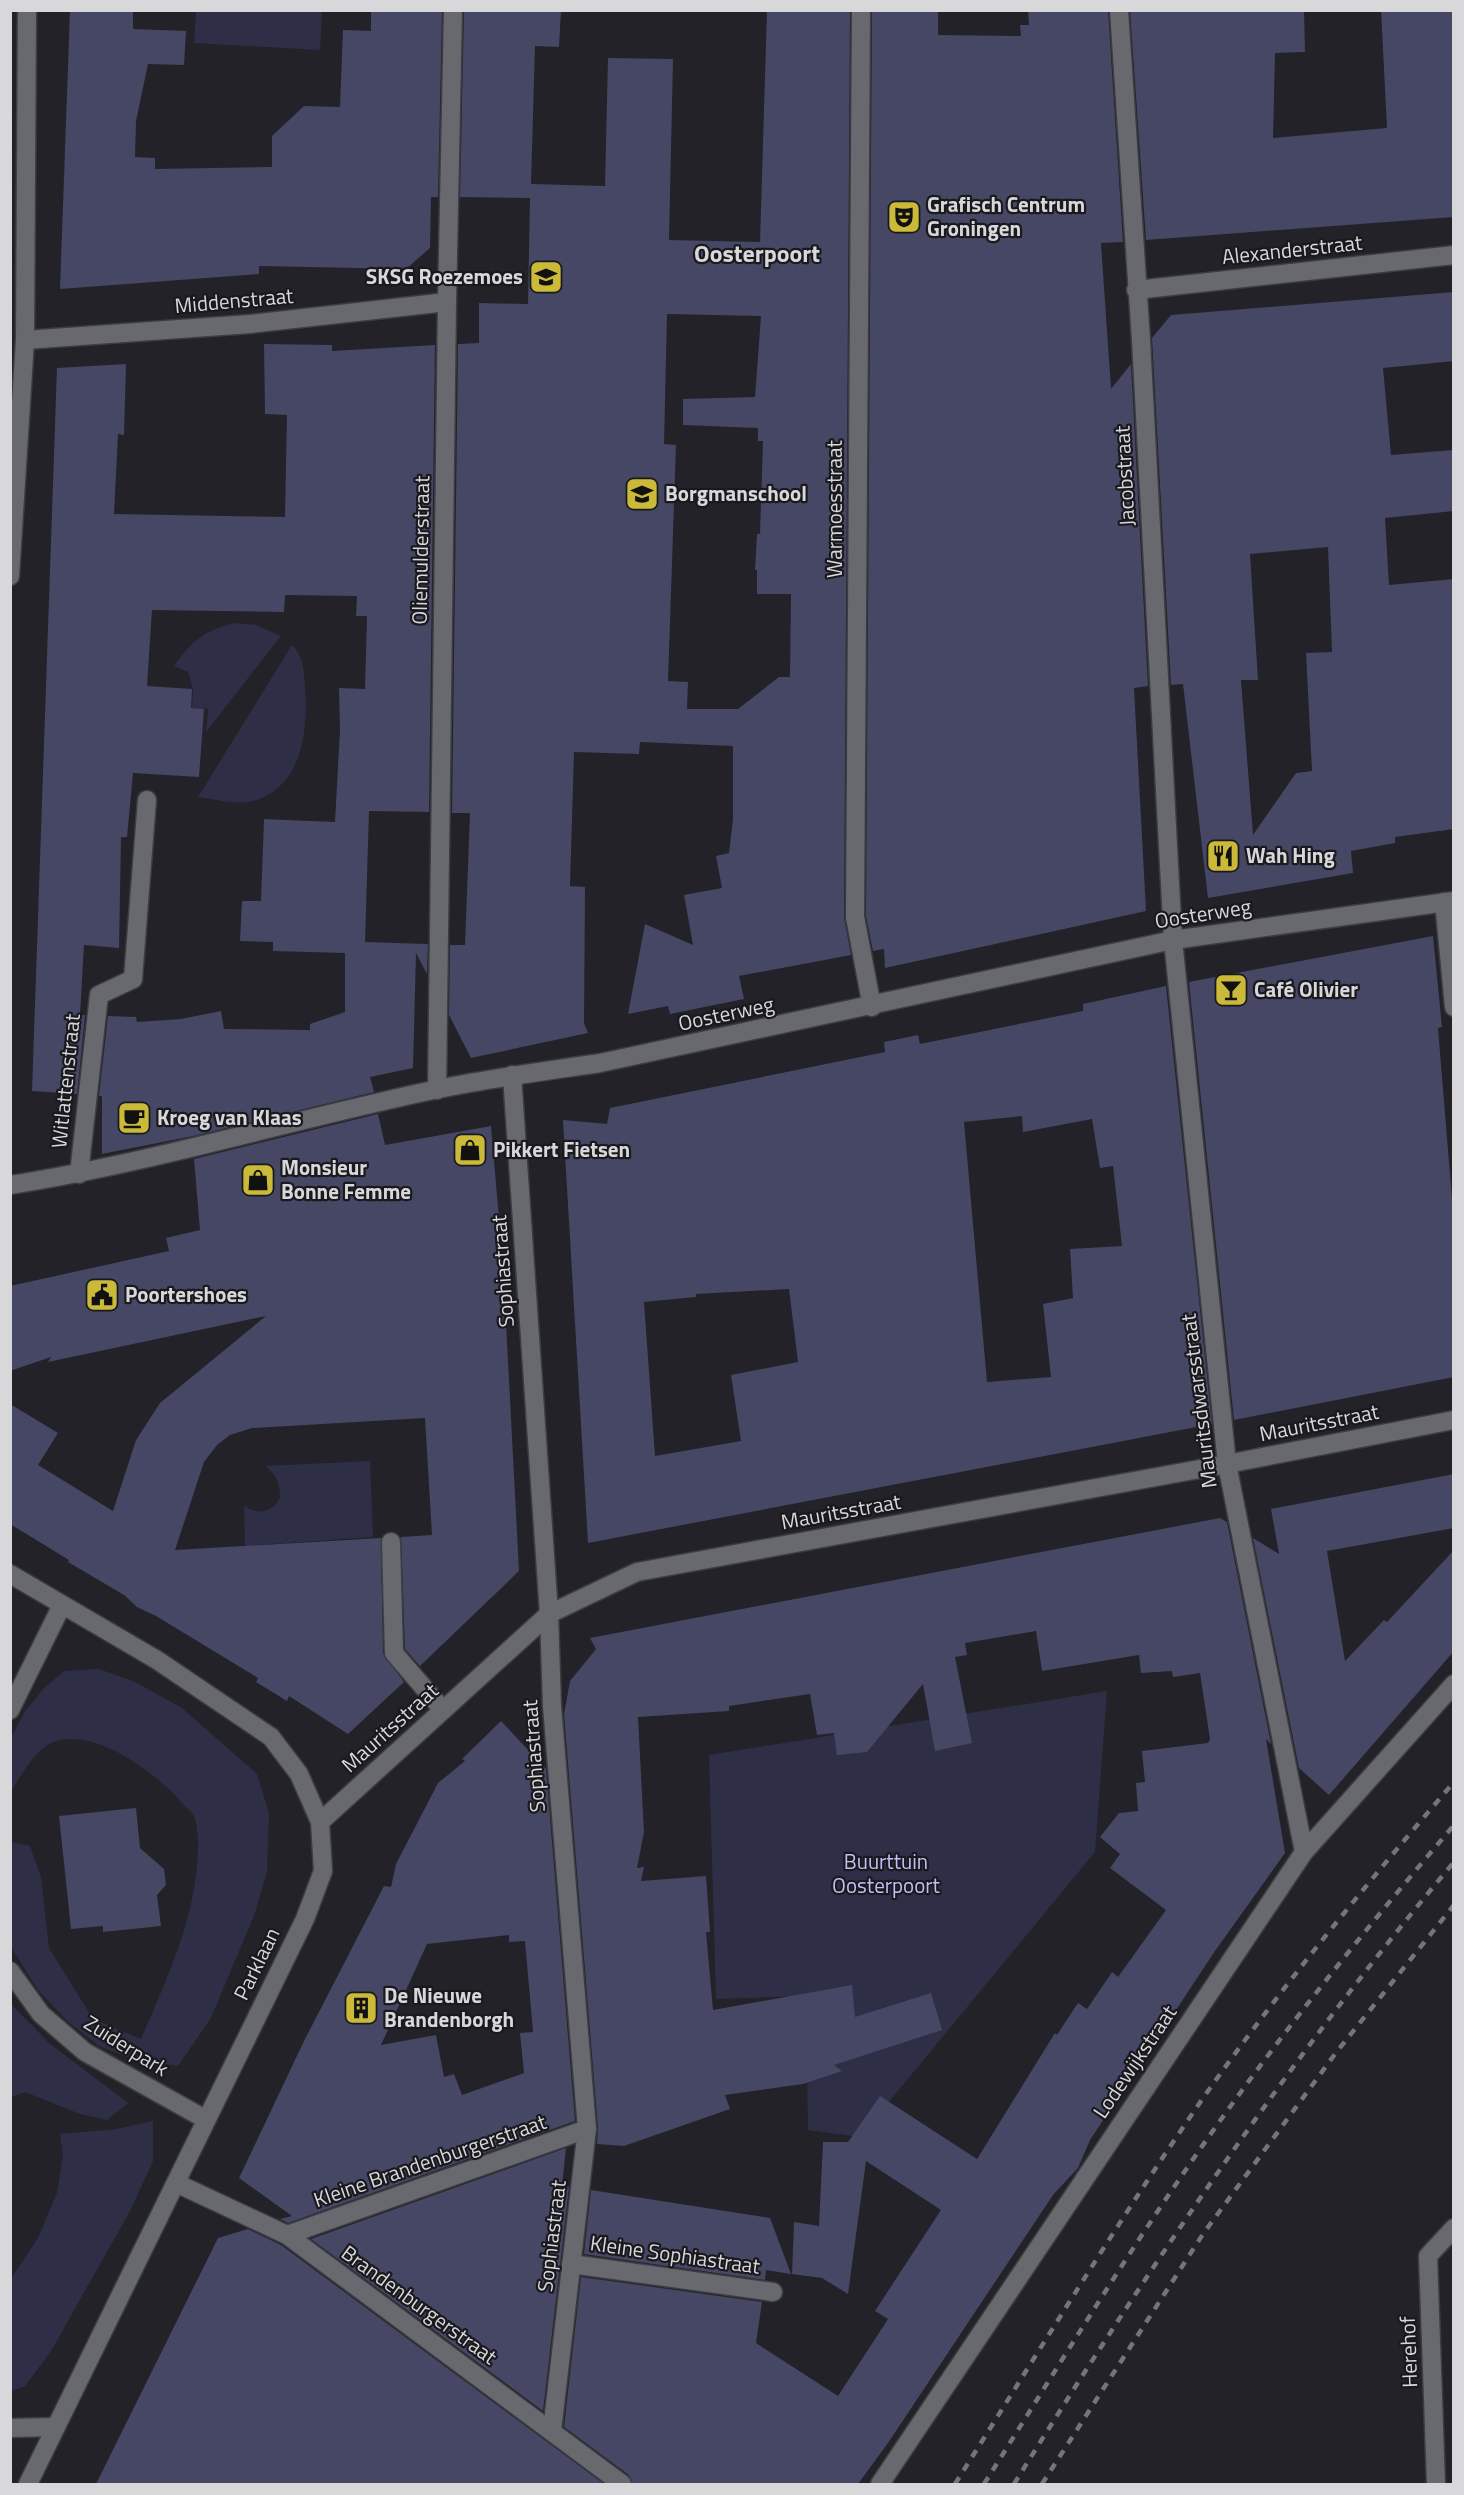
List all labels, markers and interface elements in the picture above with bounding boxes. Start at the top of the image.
place label: Grafisch Centrum Groningen [927,188,1085,244]
theatre icon: Grafisch Centrum Groningen [886,199,922,235]
street label: Alexanderstraat [1220,226,1364,272]
district label: Oosterpoort [694,235,820,271]
school or university icon: SKSG Roezemoes [528,259,564,295]
place label: SKSG Roezemoes [366,260,523,292]
street label: Middenstraat [173,279,295,321]
street label: Jacobstraat [1105,424,1143,527]
street label: Warmoesstraat [818,439,850,578]
street label: Oliemulderstraat [403,474,437,625]
school or university icon: Borgmanschool [624,476,660,512]
place label: Borgmanschool [665,477,807,509]
restaurant icon: Wah Hing [1205,838,1241,874]
place label: Wah Hing [1246,839,1335,871]
street label: Oosterweg [1152,890,1254,936]
bar icon: Café Olivier [1213,972,1249,1008]
place label: Café Olivier [1254,973,1358,1005]
street label: Oosterweg [675,987,777,1039]
street label: Witlattenstraat [42,1011,88,1150]
cafe icon: Kroeg van Klaas [116,1100,152,1136]
place label: Kroeg van Klaas [157,1101,302,1133]
shop icon: Pikkert Fietsen [452,1132,488,1168]
place label: Pikkert Fietsen [493,1133,630,1165]
place label: Monsieur Bonne Femme [281,1151,411,1207]
shop icon: Monsieur Bonne Femme [240,1162,276,1198]
street label: Sophiastraat [482,1213,522,1328]
public building icon: Poortershoes [84,1277,120,1313]
place label: Poortershoes [125,1278,247,1310]
street label: Mauritsdwarsstraat [1171,1311,1225,1490]
street label: Mauritsstraat [1256,1395,1382,1449]
street label: Mauritsstraat [778,1485,904,1537]
street label: Mauritsstraat [334,1674,446,1780]
street label: Sophiastraat [513,1698,553,1813]
park label: Buurttuin Oosterpoort [832,1845,941,1901]
street label: Parklaan [225,1922,287,2005]
place label: De Nieuwe Brandenborgh [384,1979,514,2035]
building icon: De Nieuwe Brandenborgh [343,1990,379,2026]
street label: Lodewijkstraat [1084,1998,1184,2125]
street label: Zuiderpark [78,2006,175,2084]
street label: Kleine Brandenburgerstraat [309,2105,551,2215]
street label: Sophiastraat [528,2177,574,2294]
street label: Kleine Sophiastraat [588,2226,763,2282]
street label: Brandenburgerstraat [335,2237,505,2372]
street label: Herehof [1391,2316,1425,2388]

